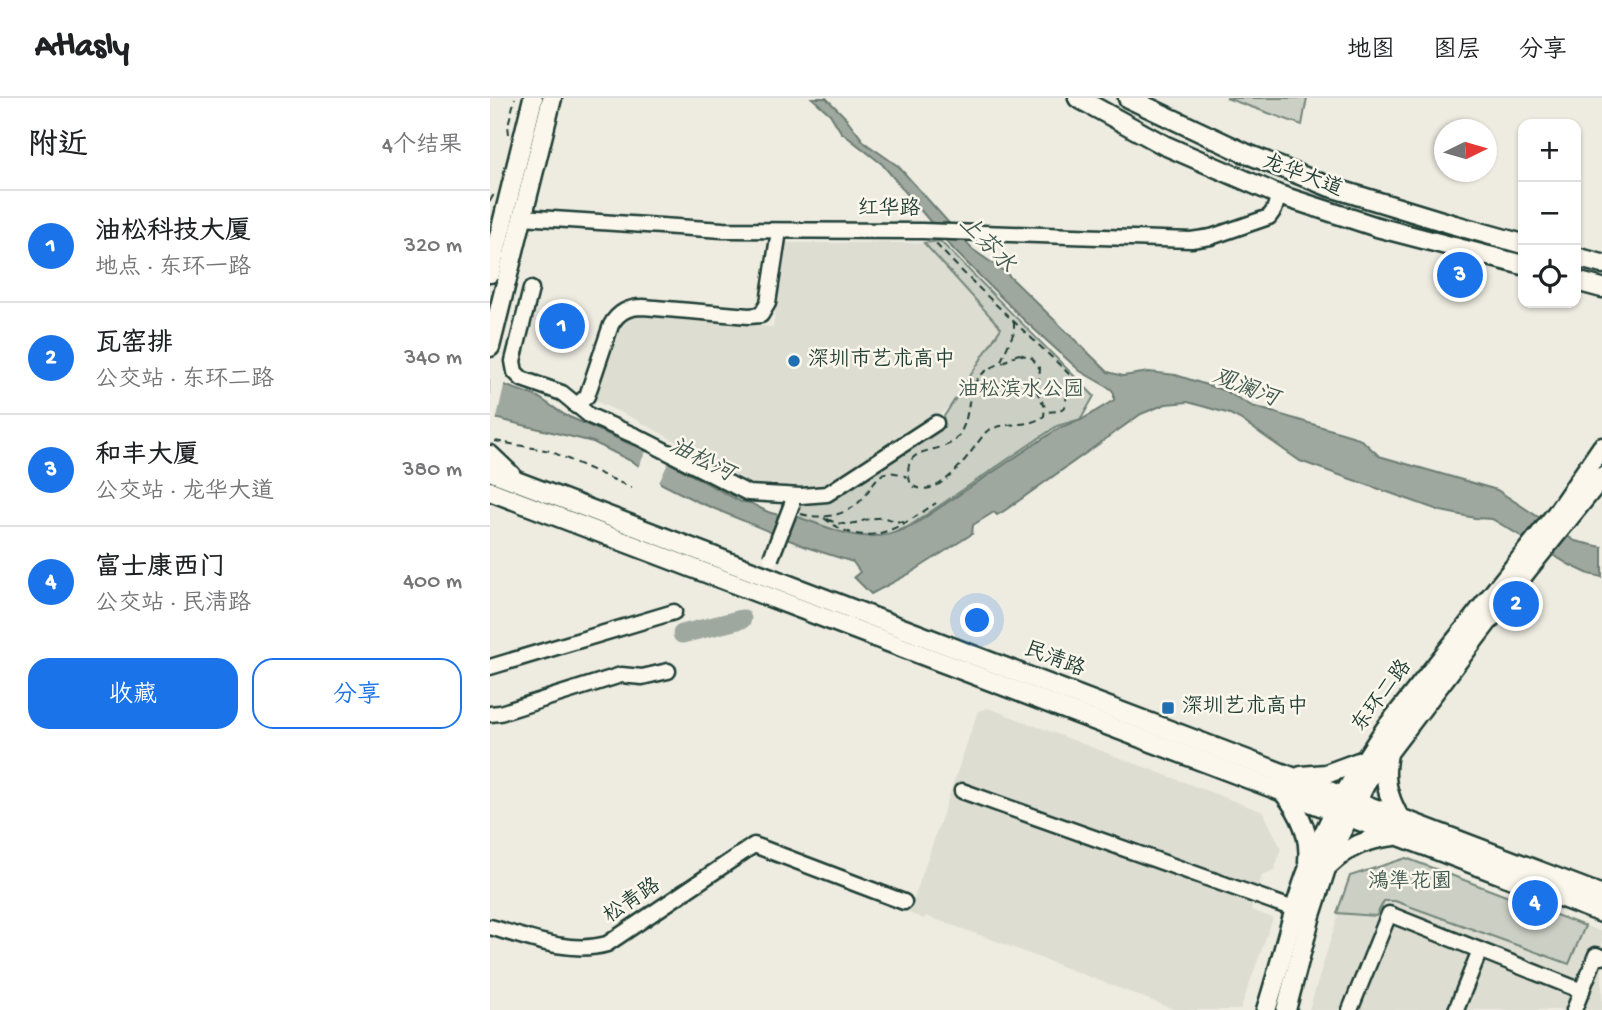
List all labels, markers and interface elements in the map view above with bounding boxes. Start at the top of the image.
text: Atlasly [35,29,129,67]
text: 地图 [1347,37,1395,66]
text: 图层 [1433,37,1481,66]
text: 分享 [1519,37,1567,66]
north arrow [1434,119,1497,182]
map controls [1518,119,1581,308]
button: + [1518,119,1581,182]
text: 附近 [28,130,88,165]
text: 4个结果 [382,133,462,160]
street label: 龙华大道 [1258,148,1346,204]
button: − [1518,182,1581,245]
street label: 红华路 [858,196,921,223]
water label: 上芬水 [952,210,1021,280]
text: 油松科技大厦 [95,218,251,249]
text: 1 [46,233,56,260]
text: 320 m [404,233,462,260]
button: locate [1518,245,1581,308]
pin: 3 [1437,249,1483,301]
text: 地点 · 东环一路 [95,255,251,282]
pin: 1 [539,300,585,352]
text: 瓦窑排 [95,330,173,361]
text: 2 [45,345,57,372]
text: 340 m [404,345,462,372]
place label: 深圳市艺术高中 [808,347,955,374]
marker: 深圳市艺术高中 [786,353,802,369]
water label: 观澜河 [1208,364,1286,415]
text: 公交站 · 东环二路 [95,367,274,394]
park label: 油松滨水公园 [958,377,1084,404]
water label: 油松河 [664,432,742,491]
text: 和丰大厦 [95,442,199,473]
text: 3 [45,457,57,484]
text: 380 m [403,457,462,484]
text: 公交站 · 龙华大道 [95,479,274,506]
text: 富士康西门 [95,554,225,585]
text: 4 [46,569,56,596]
text: 400 m [403,569,462,596]
pin: 2 [1493,578,1539,630]
text: 公交站 · 民清路 [95,591,251,618]
your location [960,603,994,637]
street label: 民清路 [1020,636,1089,684]
street label: 东环二路 [1346,655,1418,738]
button: 收藏 [28,658,238,729]
button: 分享 [252,658,462,729]
place label: 深圳艺术高中 [1182,694,1308,721]
marker: 深圳艺术高中 [1160,700,1176,716]
park label: 鴻準花園 [1368,869,1452,896]
street label: 松青路 [599,872,666,930]
pin: 4 [1512,877,1558,929]

